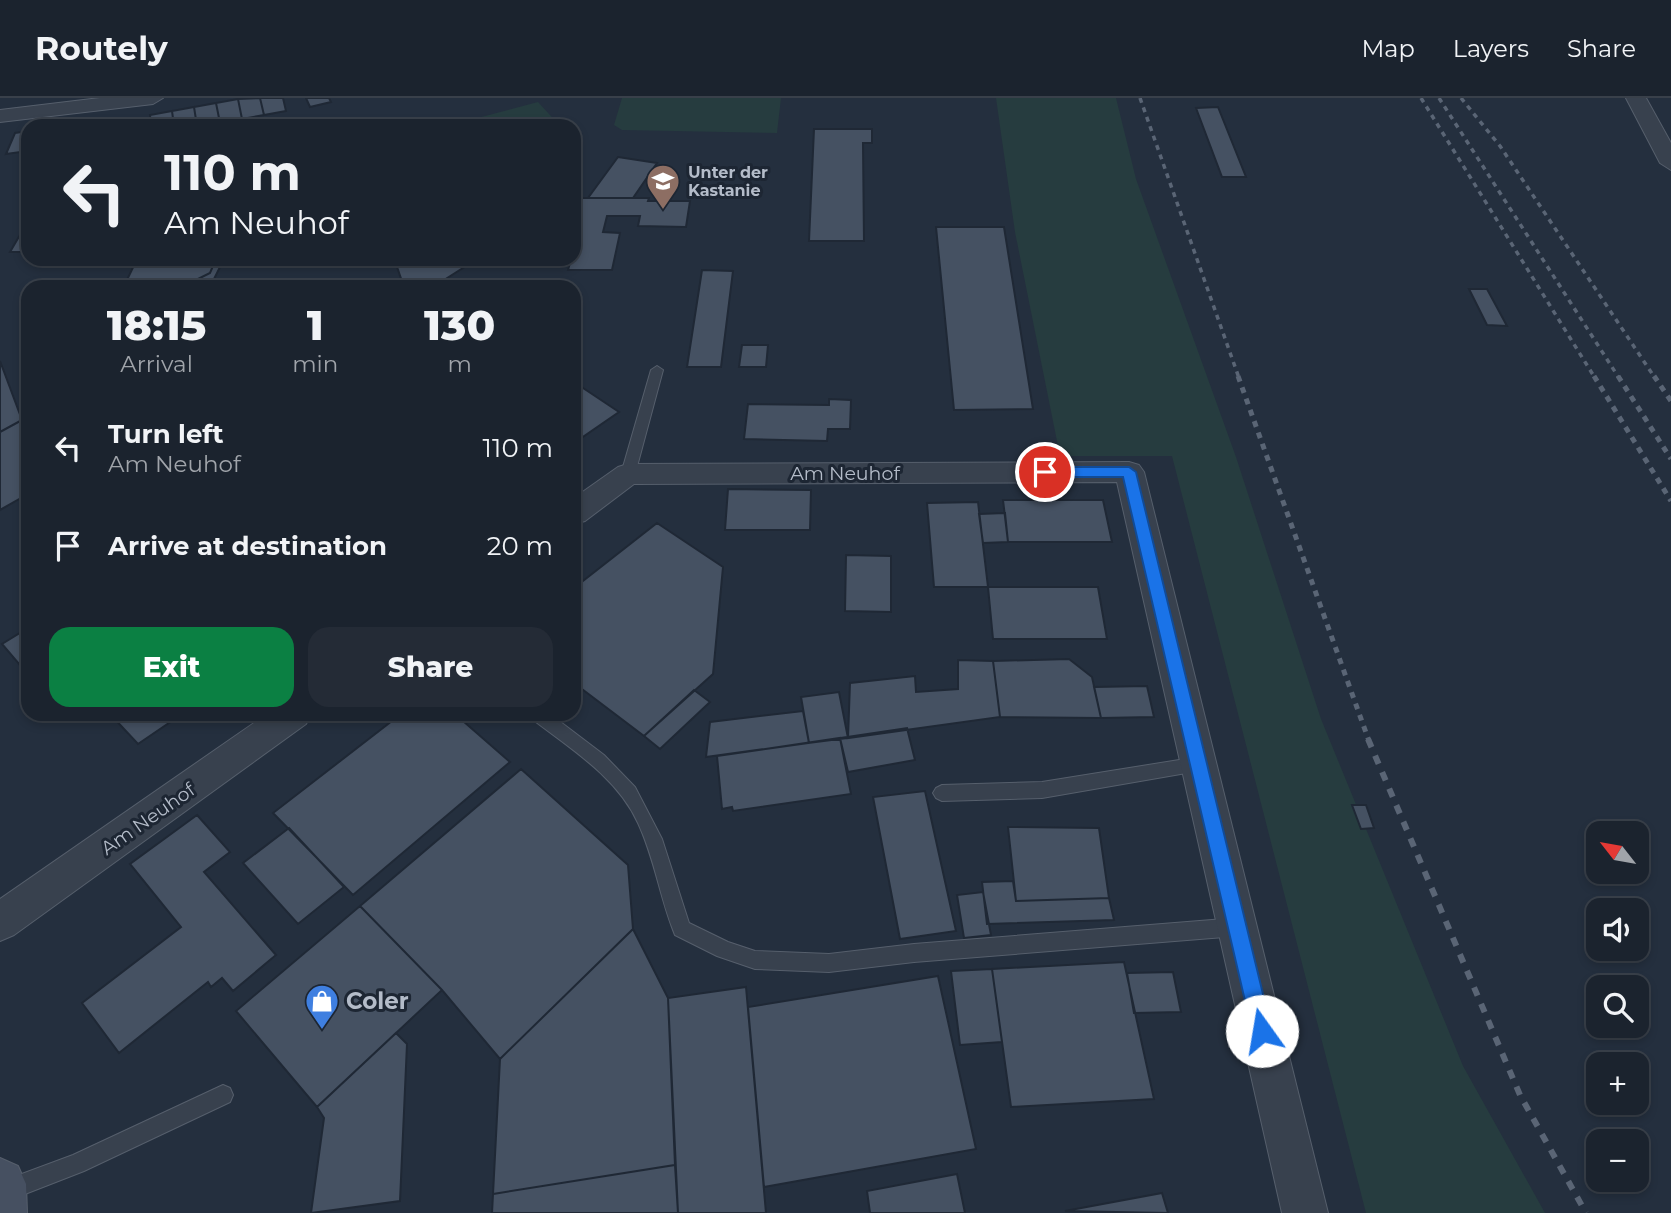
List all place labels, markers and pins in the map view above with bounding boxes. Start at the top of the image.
school or university icon: Unter der Kastanie [644,162,682,211]
place label: Unter der Kastanie [688,163,768,200]
pin [1015,442,1075,502]
shop icon: Coler [303,982,341,1031]
place label: Coler [346,987,409,1015]

